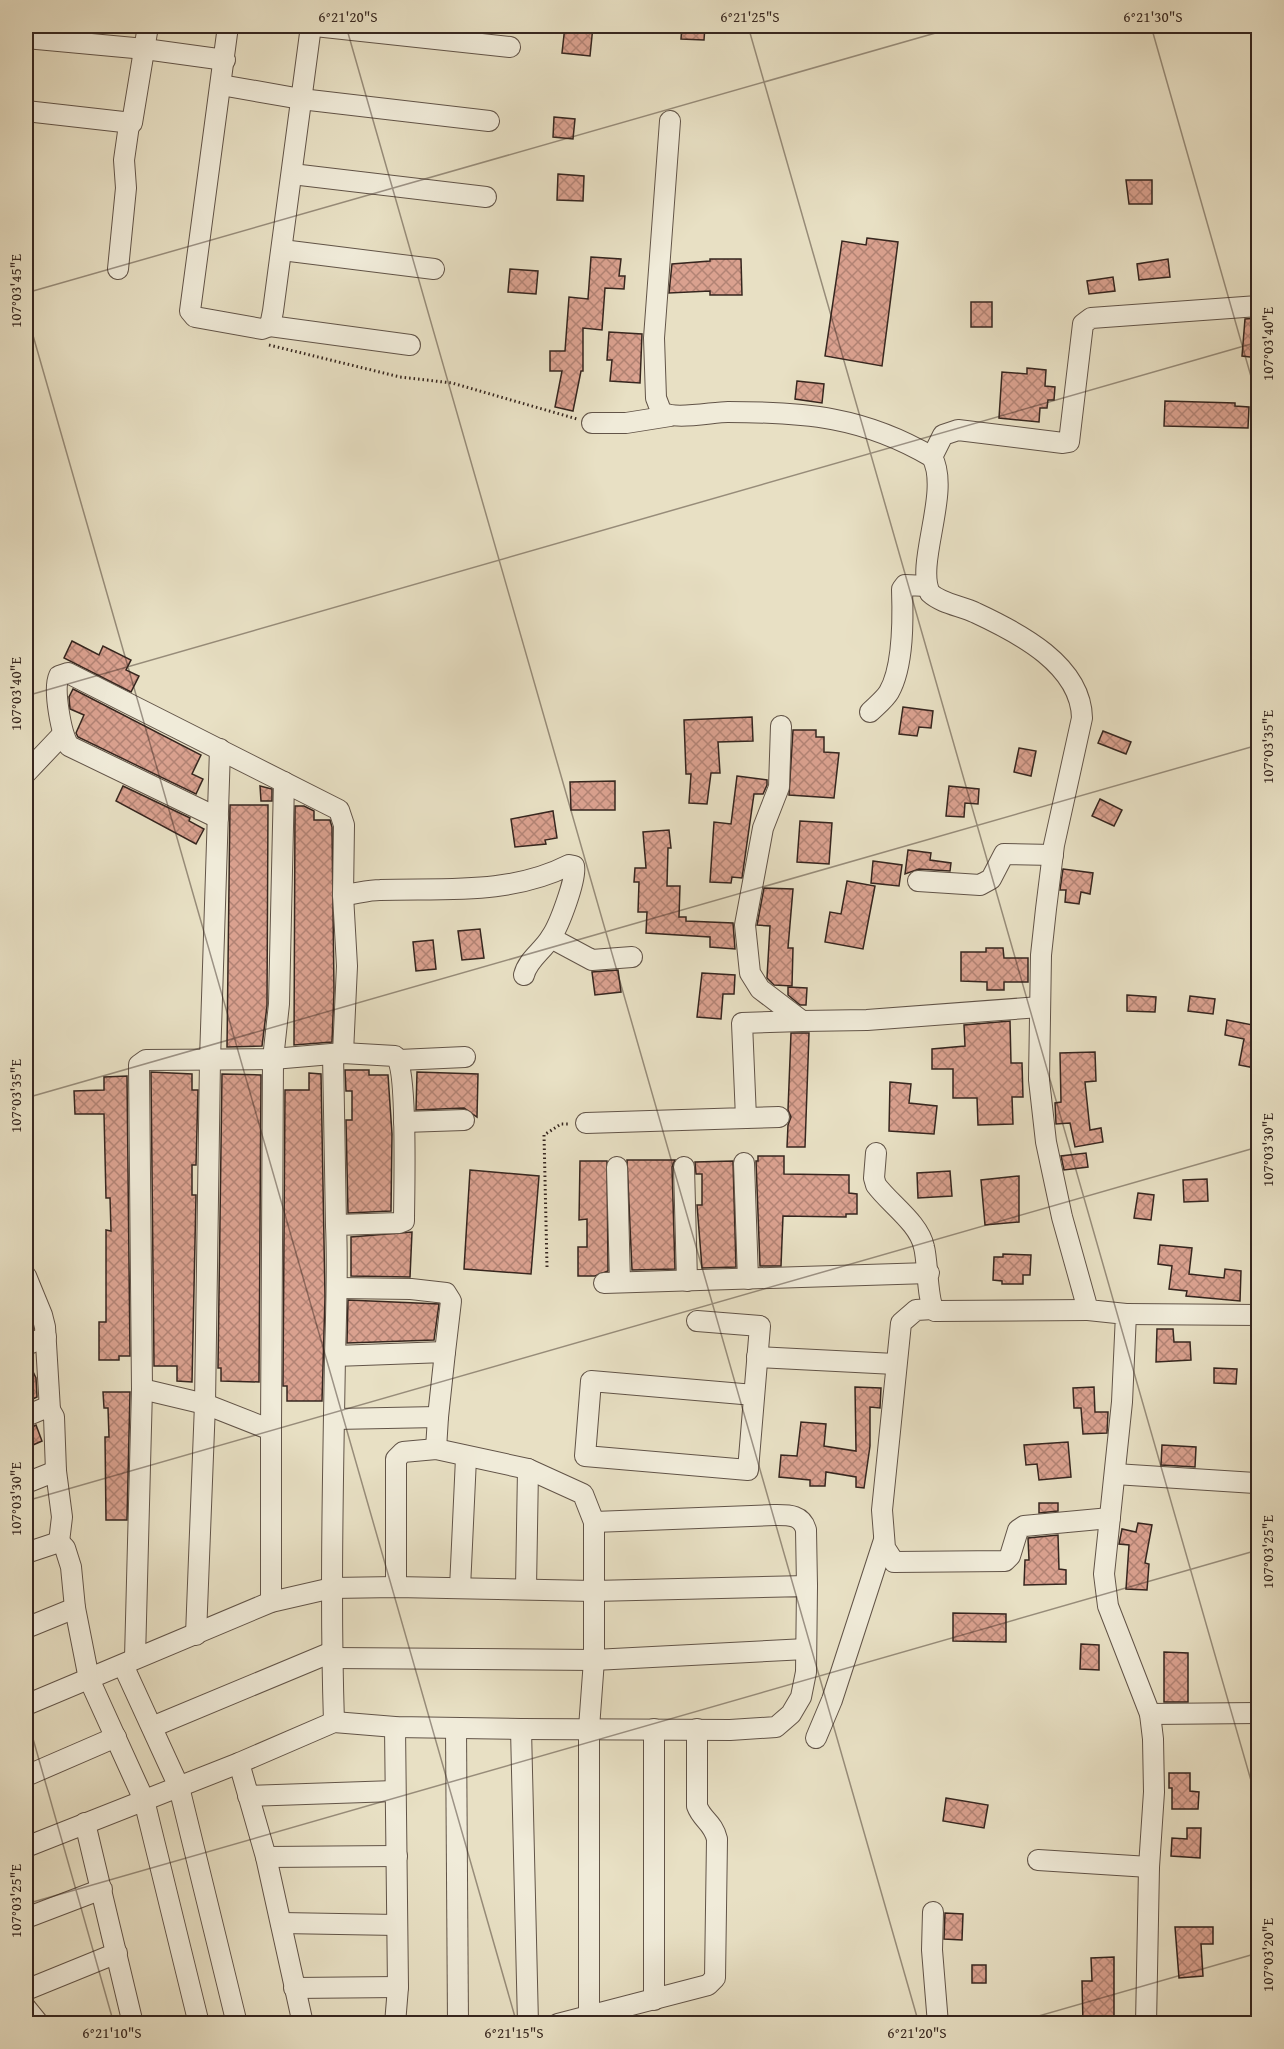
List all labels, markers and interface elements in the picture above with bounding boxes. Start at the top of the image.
text: 6°21'20"S [318,6,378,27]
text: 6°21'25"S [720,6,780,27]
text: 6°21'30"S [1123,6,1183,27]
text: 107°03'45"E [5,254,26,328]
text: 107°03'40"E [1257,307,1278,381]
text: 107°03'40"E [5,657,26,731]
text: 107°03'35"E [1257,710,1278,784]
text: 107°03'35"E [5,1059,26,1133]
text: 107°03'30"E [1257,1113,1278,1187]
text: 107°03'30"E [5,1462,26,1536]
text: 107°03'25"E [1257,1515,1278,1589]
text: 107°03'25"E [5,1864,26,1938]
text: 107°03'20"E [1257,1918,1278,1992]
text: 6°21'10"S [82,2022,142,2043]
text: 6°21'15"S [484,2022,544,2043]
text: 6°21'20"S [887,2022,947,2043]

